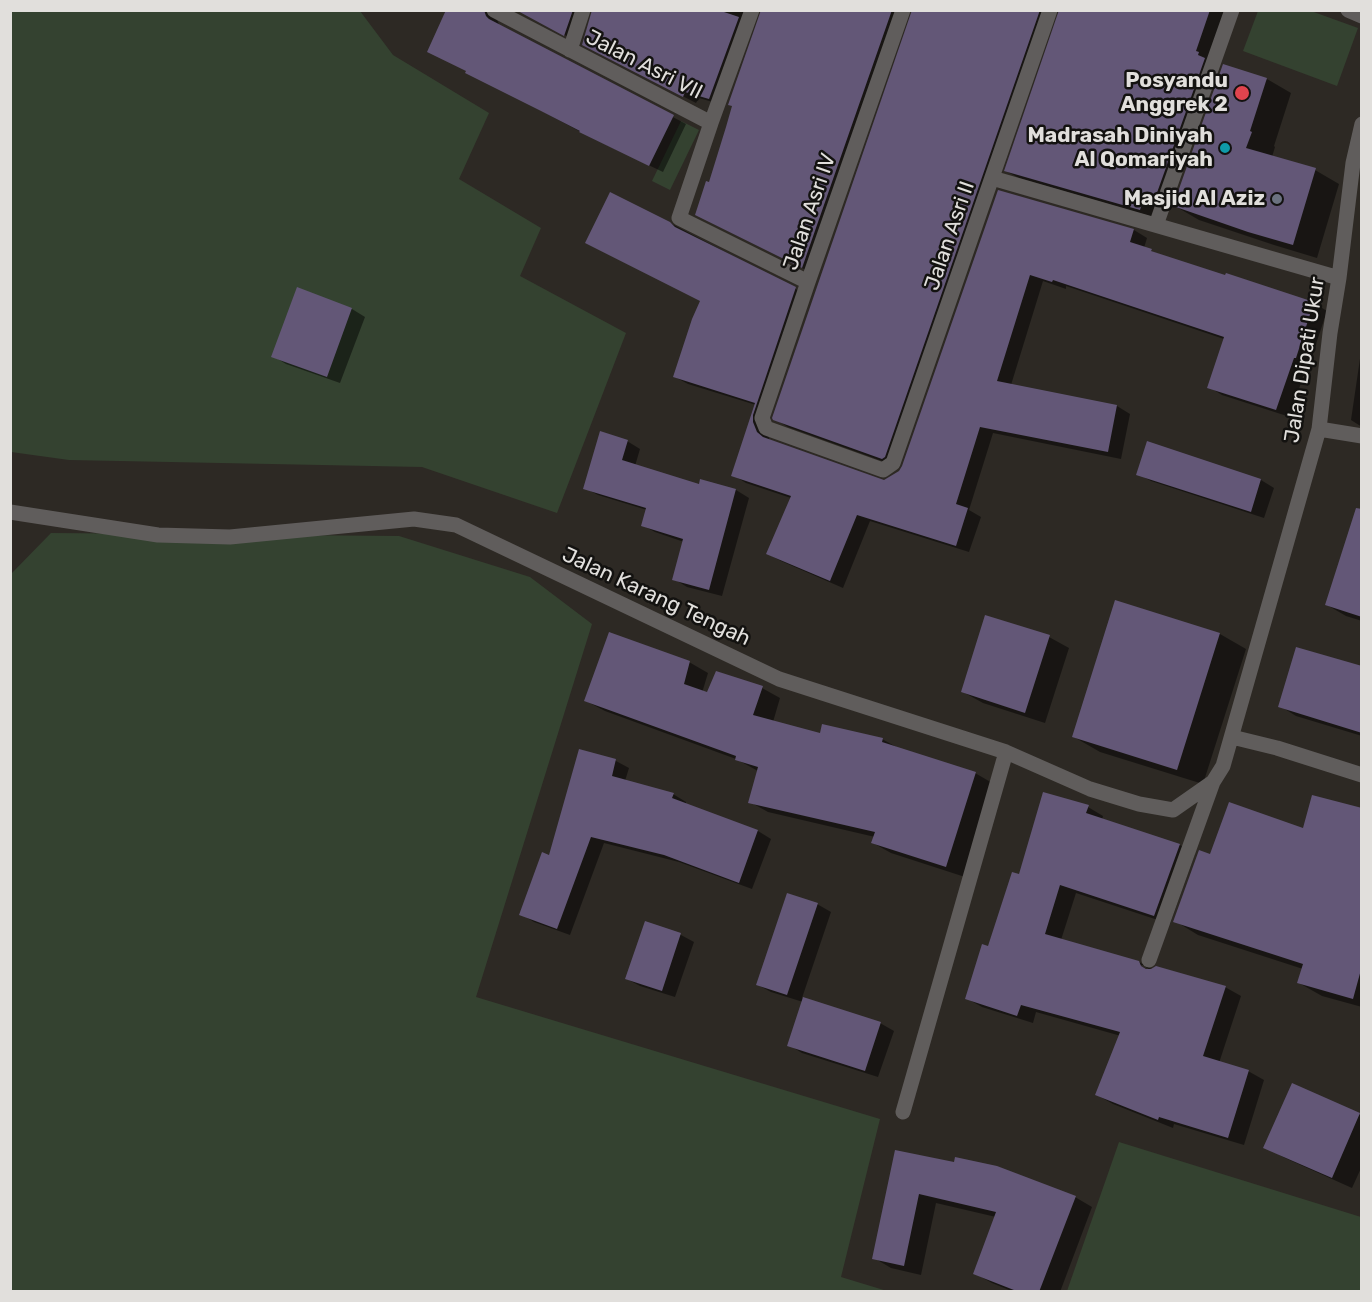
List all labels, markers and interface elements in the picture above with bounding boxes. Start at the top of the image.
street label: Jalan Asri VII [581,25,707,105]
place label: Posyandu Anggrek 2 [1121,68,1228,118]
marker: Posyandu Anggrek 2 [1233,84,1251,102]
place label: Madrasah Diniyah Al Qomariyah [1027,123,1213,173]
marker: Madrasah Diniyah Al Qomariyah [1218,141,1232,155]
street label: Jalan Asri IV [778,150,842,274]
street label: Jalan Asri II [920,178,980,294]
place label: Masjid Al Aziz [1124,186,1265,212]
marker: Masjid Al Aziz [1270,192,1284,206]
street label: Jalan Dipati Ukur [1279,275,1331,445]
street label: Jalan Karang Tengah [558,542,754,652]

